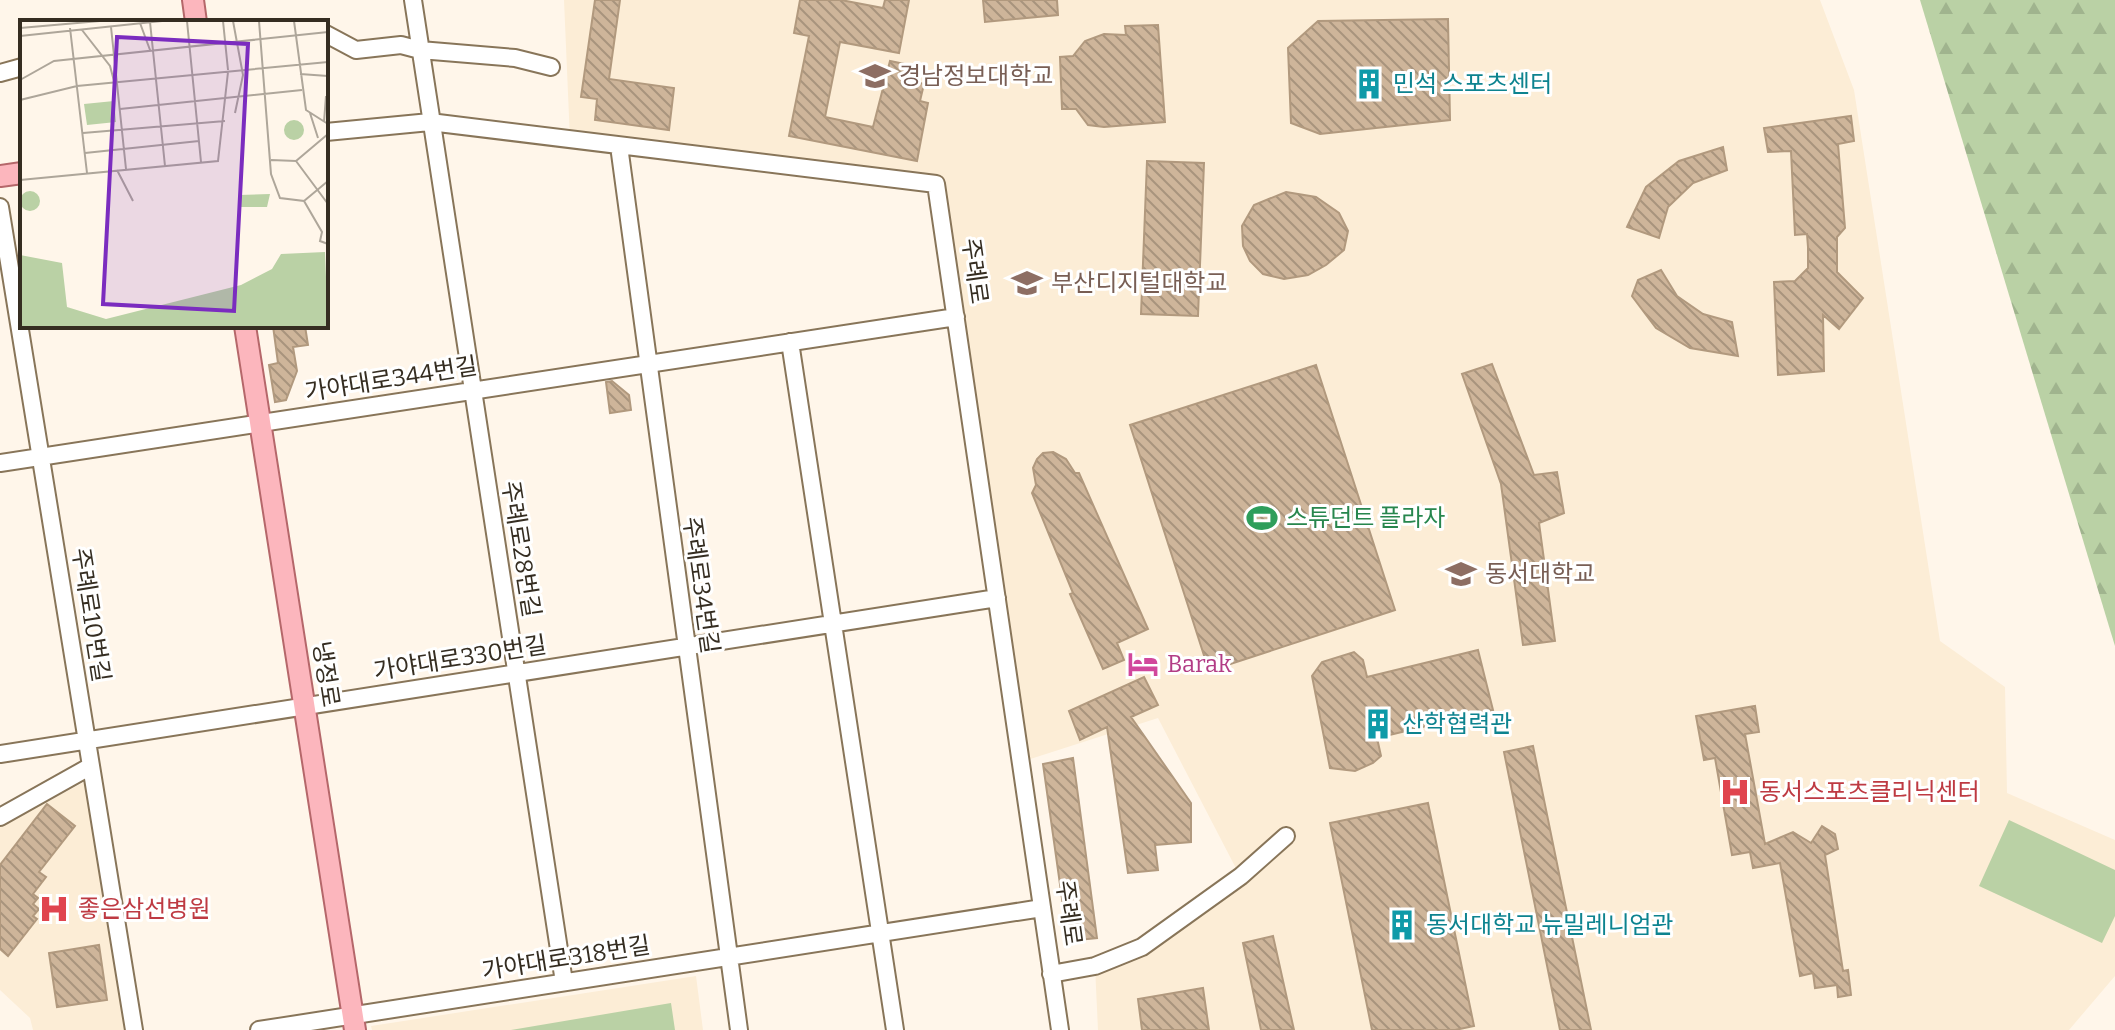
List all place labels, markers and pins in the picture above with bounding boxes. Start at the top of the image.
school or university icon: 경남정보대학교 [858,59,892,93]
place label: 경남정보대학교 [899,62,1054,90]
building icon: 민석 스포츠센터 [1352,67,1386,101]
place label: 민석 스포츠센터 [1393,70,1552,98]
school or university icon: 부산디지털대학교 [1010,266,1044,300]
place label: 부산디지털대학교 [1051,269,1228,297]
sports icon: 스튜던트 플라자 [1245,501,1279,535]
place label: 스튜던트 플라자 [1286,504,1445,532]
school or university icon: 동서대학교 [1444,557,1478,591]
place label: 동서대학교 [1485,560,1595,588]
hotel icon: Barak [1126,647,1160,681]
place label: Barak [1167,650,1232,678]
building icon: 산학협력관 [1361,707,1395,741]
place label: 산학협력관 [1402,710,1512,738]
hospital icon: 동서스포츠클리닉센터 [1718,775,1752,809]
place label: 동서스포츠클리닉센터 [1759,778,1980,806]
hospital icon: 좋은삼선병원 [37,892,71,926]
place label: 좋은삼선병원 [78,895,210,923]
building icon: 동서대학교 뉴밀레니엄관 [1385,908,1419,942]
place label: 동서대학교 뉴밀레니엄관 [1426,911,1674,939]

